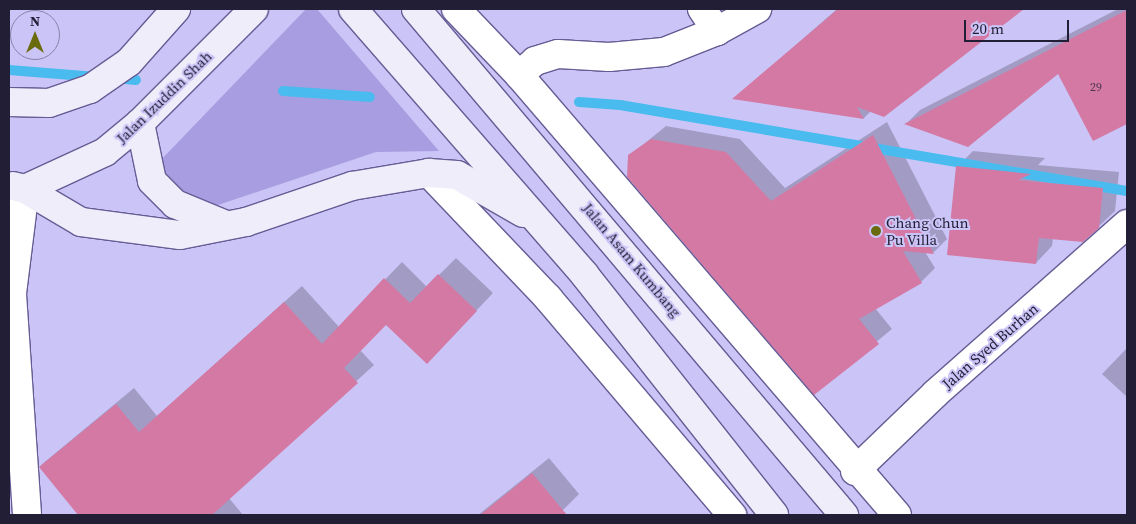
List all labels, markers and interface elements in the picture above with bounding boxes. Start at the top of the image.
north arrow [10,10,60,60]
scale bar [966,10,1071,42]
text: N [30,11,40,31]
text: 20 m [972,18,1004,39]
street label: Jalan Izuddin Shah [113,47,215,147]
house number: 29 [1090,81,1102,95]
street label: Jalan Asam Kumbang [579,199,685,321]
place label: Chang Chun Pu Villa [886,213,969,248]
marker: Chang Chun Pu Villa [870,225,882,237]
street label: Jalan Syed Burhan [938,299,1042,393]

